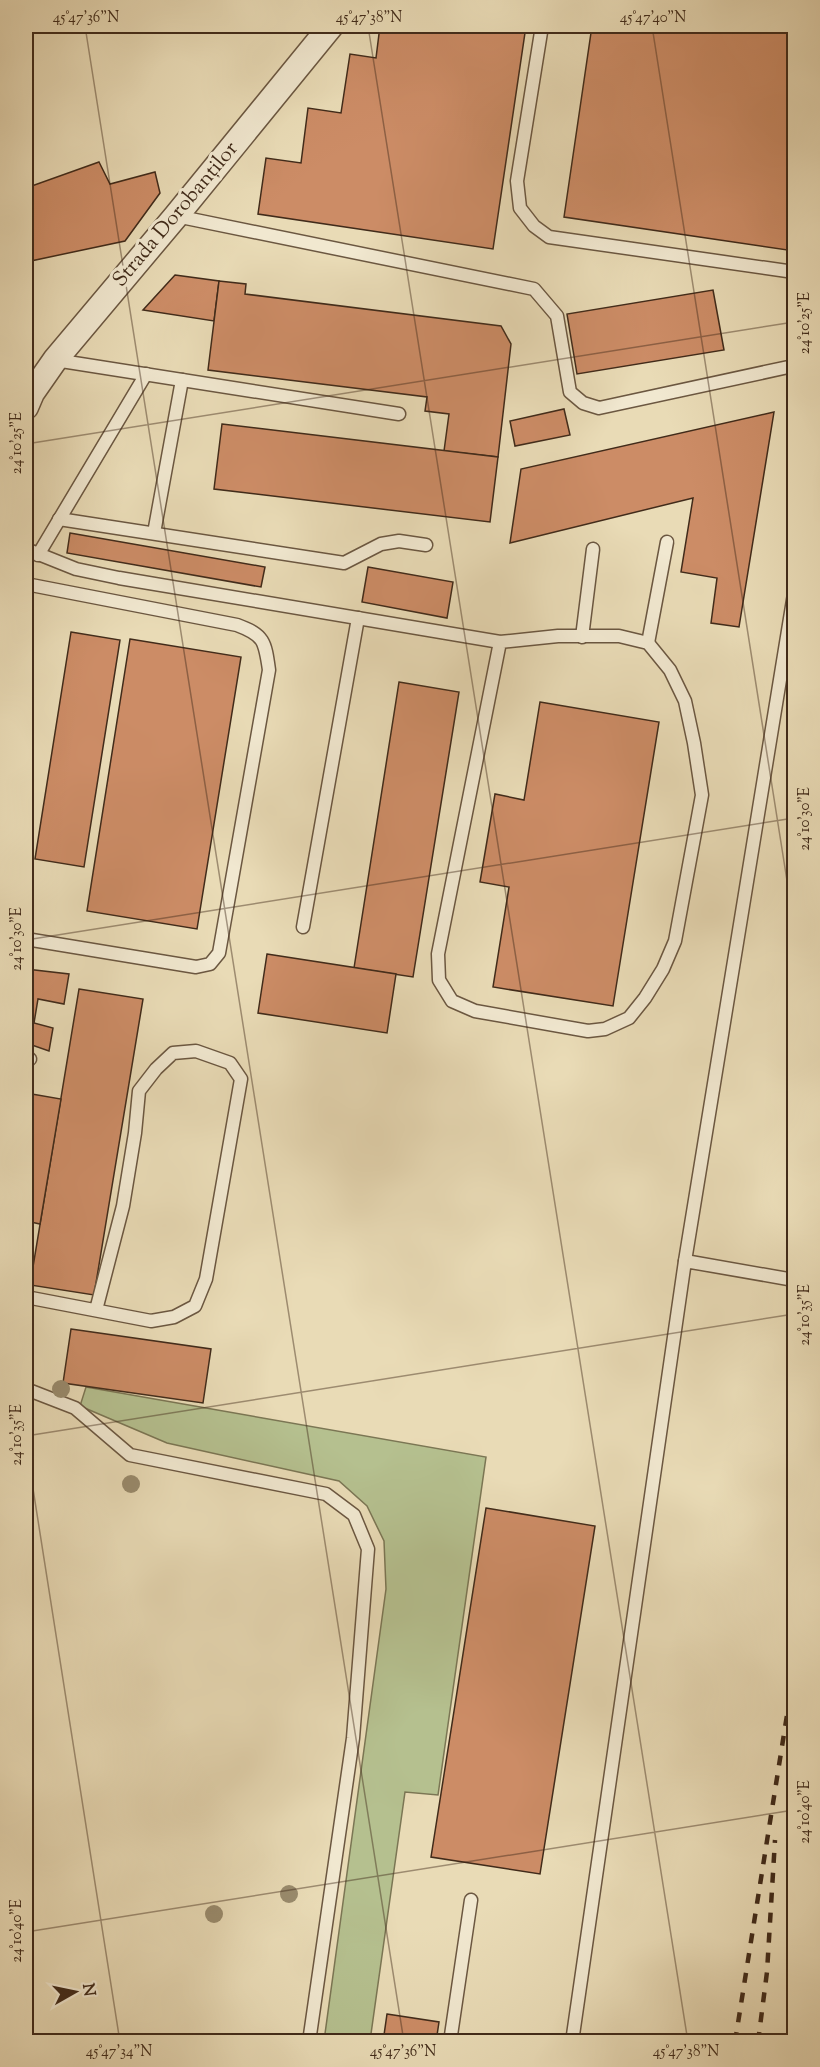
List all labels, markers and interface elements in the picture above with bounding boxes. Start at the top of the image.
text: 45°47'36"N [53,8,119,29]
text: 45°47'38"N [336,8,402,29]
text: 45°47'40"N [620,8,686,29]
street label: Strada Dorobanților [106,136,246,294]
text: 24°10'25"E [795,292,816,354]
text: 24°10'25"E [7,412,28,474]
text: 24°10'30"E [795,787,816,851]
text: 24°10'30"E [7,907,28,971]
text: 24°10'35"E [795,1284,816,1346]
text: 24°10'35"E [7,1404,28,1466]
text: 24°10'40"E [795,1780,816,1844]
text: 24°10'40"E [7,1899,28,1963]
north arrow [45,1962,105,2022]
text: N [75,1982,100,1998]
text: 45°47'34"N [86,2042,152,2063]
text: 45°47'36"N [370,2042,436,2063]
text: 45°47'38"N [653,2042,719,2063]

